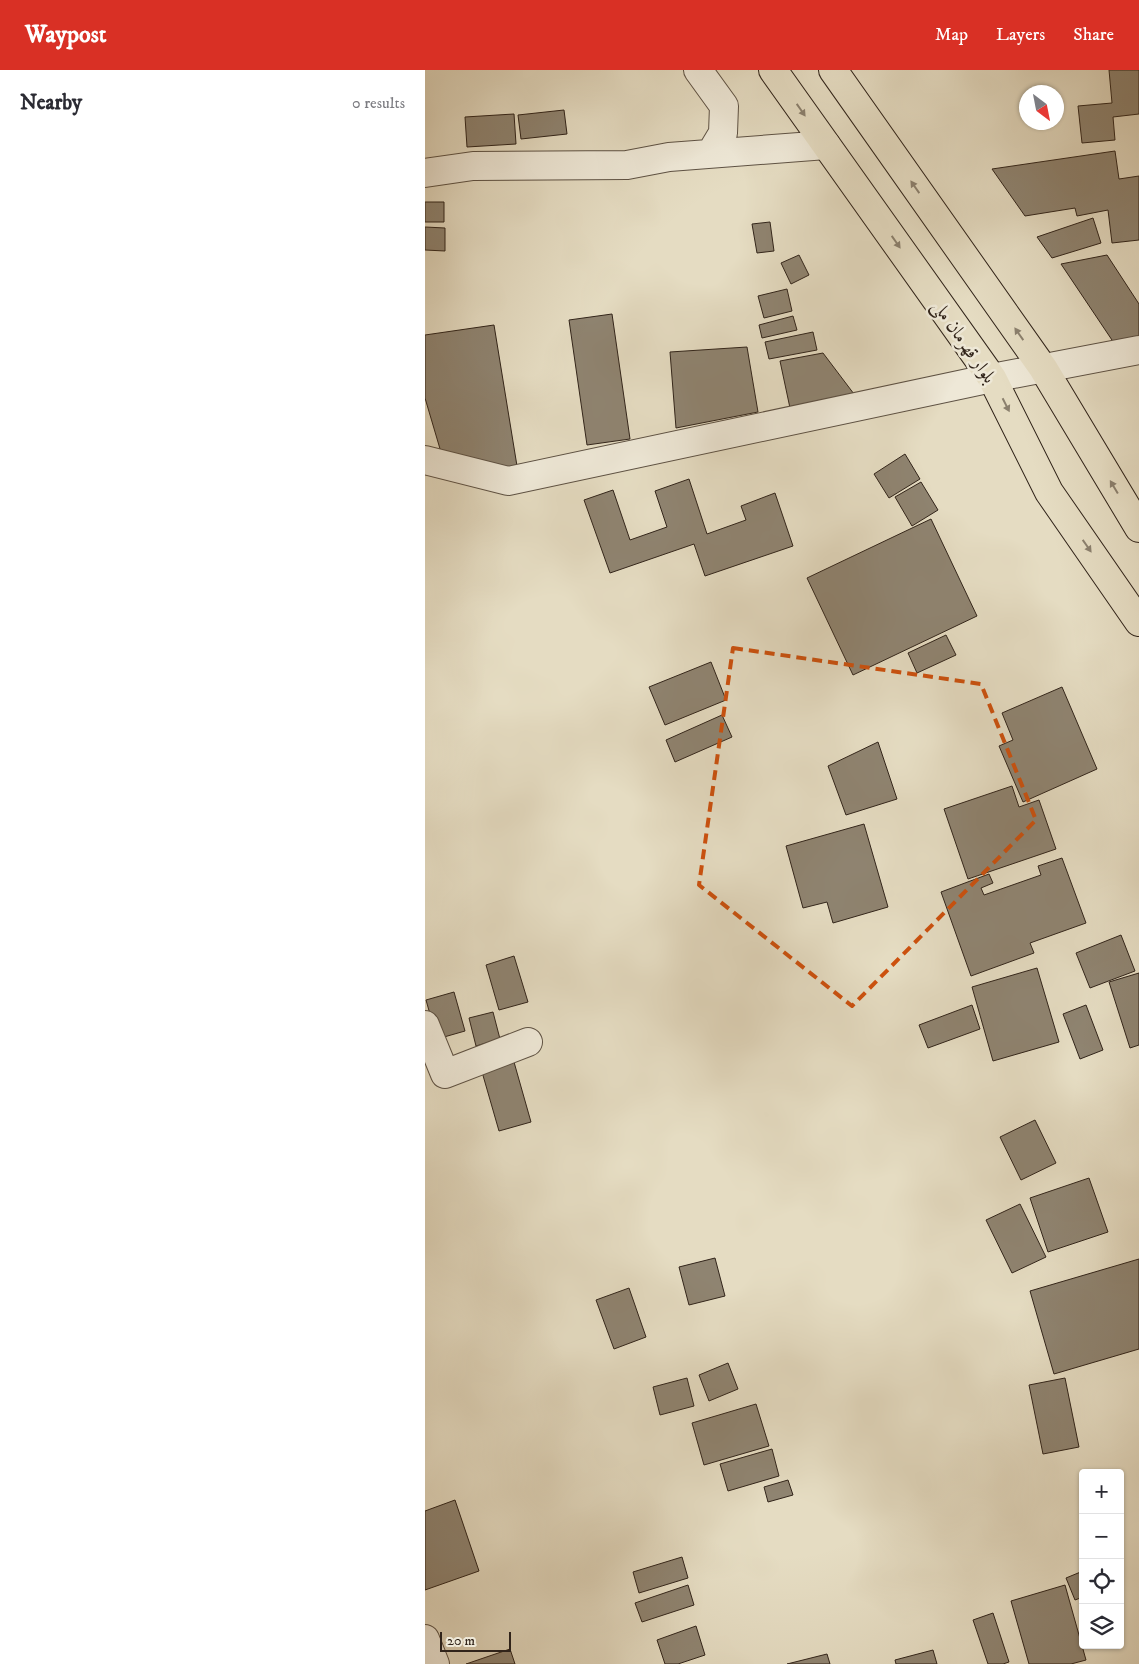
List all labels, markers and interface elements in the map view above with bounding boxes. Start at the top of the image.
text: Waypost [25,20,106,50]
text: Map [935,24,968,46]
text: Layers [996,24,1045,46]
text: Share [1073,24,1114,46]
north arrow [1019,85,1064,130]
text: Nearby [20,90,82,116]
text: 0 results [352,93,405,113]
one-way arrow [796,103,806,117]
one-way arrow [910,180,920,194]
one-way arrow [890,235,901,248]
street label: بلوار قهرمان ملی [925,296,1001,389]
one-way arrow [1014,327,1024,341]
one-way arrow [1002,398,1010,413]
one-way arrow [1109,480,1118,493]
one-way arrow [1082,539,1092,553]
map controls [1079,1469,1124,1649]
button: + [1079,1469,1124,1514]
button: − [1079,1514,1124,1559]
button: locate [1079,1559,1124,1604]
button: layers [1079,1604,1124,1649]
scale bar [440,1629,511,1652]
text: 20 m [447,1632,475,1650]

